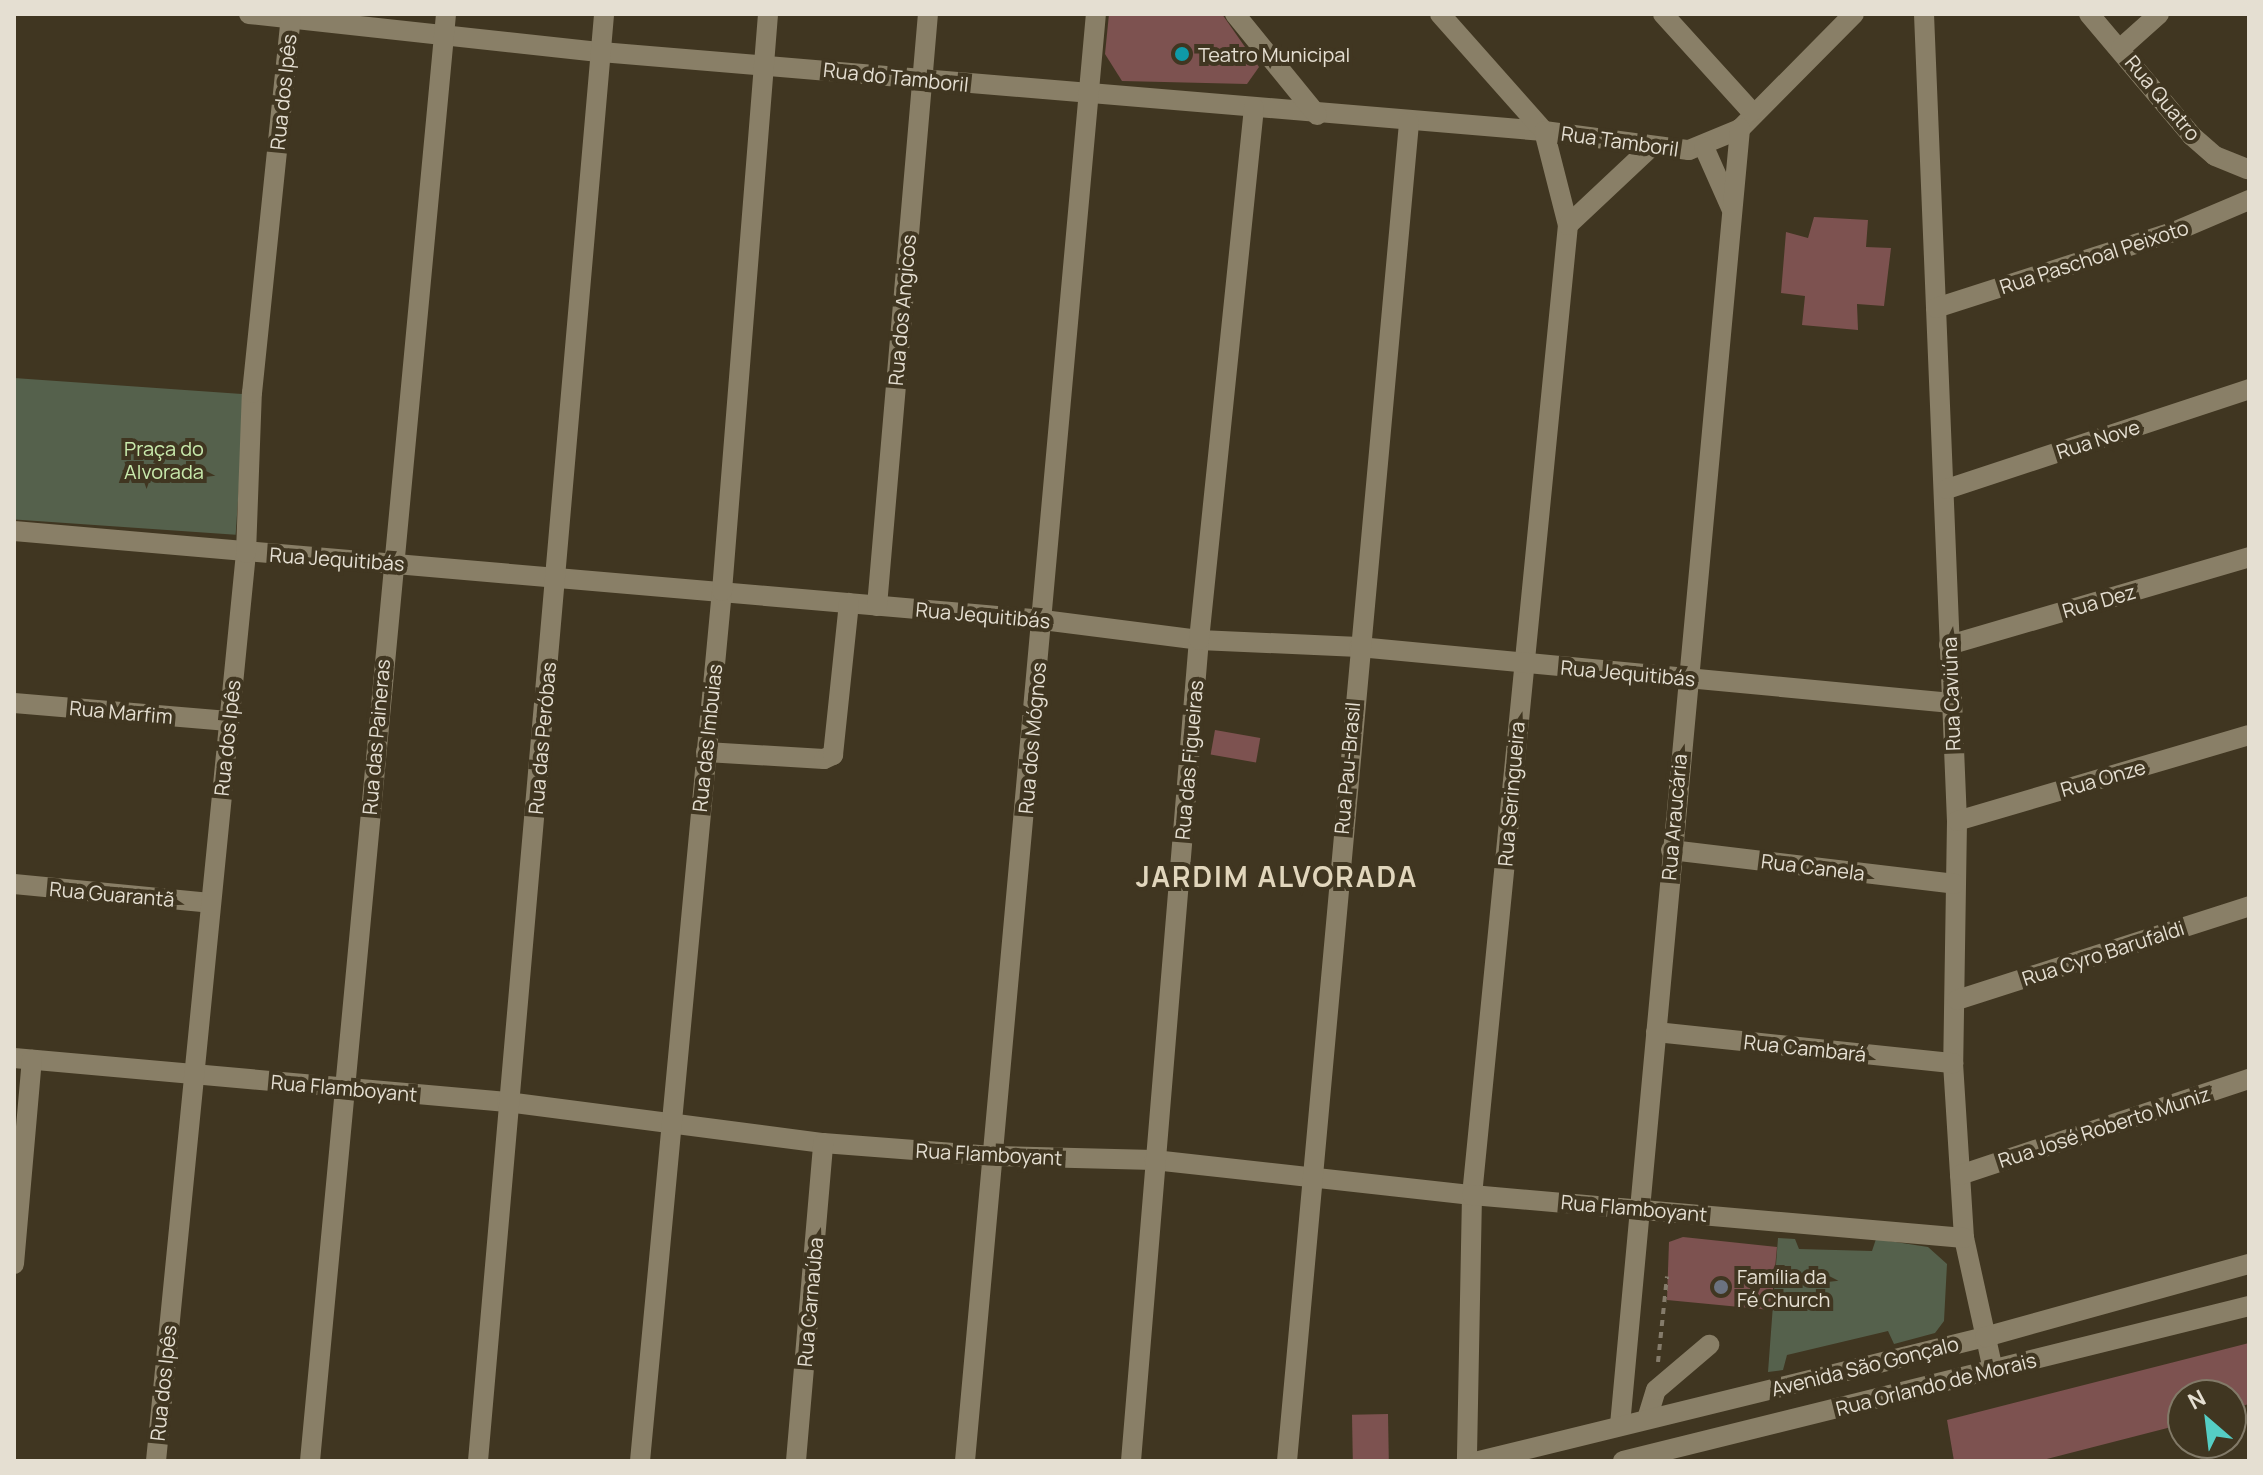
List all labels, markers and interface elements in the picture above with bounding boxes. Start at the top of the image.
street label: Rua dos Ipês [265,33,301,151]
place label: Teatro Municipal [1198,42,1350,66]
marker: Teatro Municipal [1173,45,1191,63]
street label: Rua Quatro [2120,50,2206,146]
street label: Rua do Tamboril [822,57,970,97]
street label: Rua Tamboril [1560,121,1680,161]
street label: Rua Paschoal Peixoto [1997,215,2191,299]
street label: Rua dos Angicos [883,233,921,387]
street label: Rua Nove [2053,414,2143,464]
park label: Praça do Alvorada [124,437,204,484]
street label: Rua Jequitibás [269,542,405,576]
street label: Rua Dez [2059,579,2139,623]
street label: Rua Jequitibás [915,597,1051,633]
street label: Rua Caviúna [1937,636,1965,752]
street label: Rua Jequitibás [1560,655,1696,691]
street label: Rua das Paineras [357,658,395,816]
street label: Rua das Peróbas [523,661,561,815]
street label: Rua dos Mógnos [1013,661,1051,815]
street label: Rua das Imbuias [687,663,727,813]
street label: Rua dos Ipês [209,679,245,797]
street label: Rua das Figueiras [1170,679,1208,841]
street label: Rua Marfim [68,696,174,728]
street label: Rua Pau-Brasil [1329,701,1365,835]
street label: Rua Seringueira [1493,721,1529,867]
street label: Rua Araucária [1657,753,1691,881]
street label: Rua Onze [2058,754,2148,802]
street label: Rua Canela [1760,849,1866,885]
district label: JARDIM ALVORADA [1136,859,1418,893]
street label: Rua Guarantã [48,877,176,911]
street label: Rua Cyro Barufaldi [2019,915,2187,991]
street label: Rua Cambará [1743,1030,1867,1066]
street label: Rua Flamboyant [270,1070,418,1106]
street label: Rua José Roberto Muniz [1995,1081,2213,1173]
street label: Rua Flamboyant [915,1138,1063,1170]
street label: Rua Flamboyant [1560,1190,1708,1226]
street label: Rua Carnaúba [792,1236,828,1368]
place label: Família da Fé Church [1737,1264,1830,1311]
marker: Família da Fé Church [1712,1278,1730,1296]
street label: Rua dos Ipês [145,1324,181,1442]
street label: Avenida São Gonçalo [1769,1331,1961,1401]
street label: Rua Orlando de Morais [1833,1347,2039,1421]
north arrow [2167,1379,2247,1459]
text: N [2183,1383,2211,1417]

